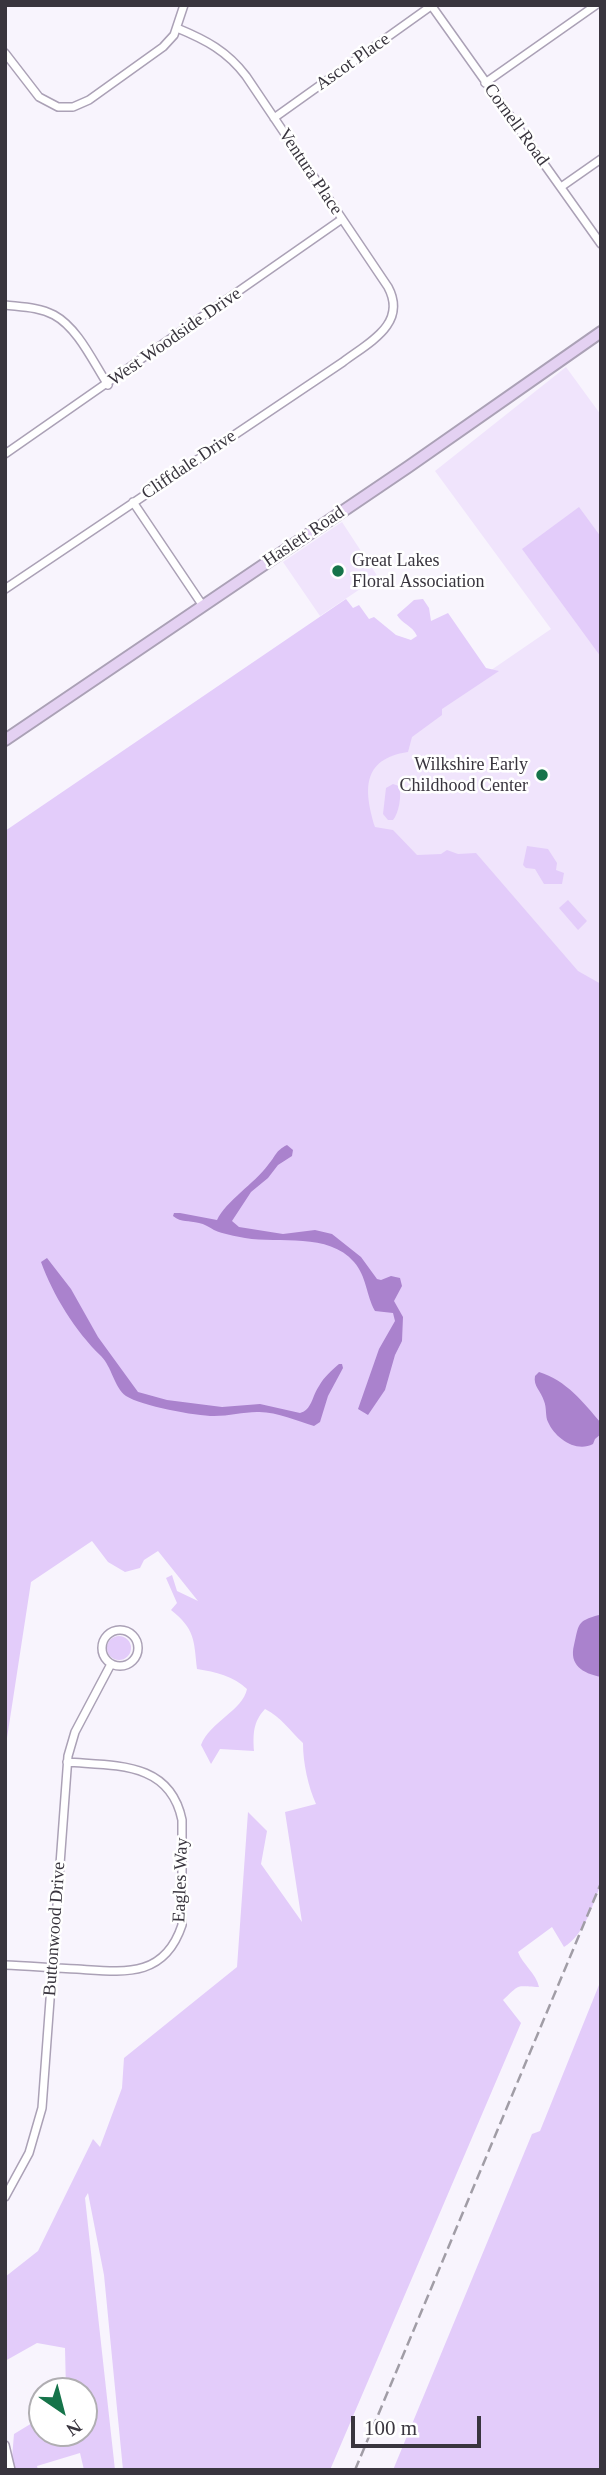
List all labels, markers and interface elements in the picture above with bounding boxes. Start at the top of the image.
street label: Ascot Place [312,29,394,95]
street label: Cornell Road [479,80,553,170]
street label: Ventura Place [273,125,347,219]
street label: West Woodside Drive [104,283,246,391]
street label: Cliffdale Drive [138,426,240,504]
street label: Haslett Road [259,502,349,572]
place label: Great Lakes Floral Association [352,550,484,592]
marker: Great Lakes Floral Association [330,563,346,579]
place label: Wilkshire Early Childhood Center [400,754,528,796]
marker: Wilkshire Early Childhood Center [534,767,550,783]
street label: Eagles Way [169,1837,193,1923]
street label: Buttonwood Drive [40,1861,70,1997]
north arrow [28,2377,98,2447]
scale bar [354,2402,484,2446]
text: N [63,2415,86,2441]
text: 100 m [364,2416,417,2440]

